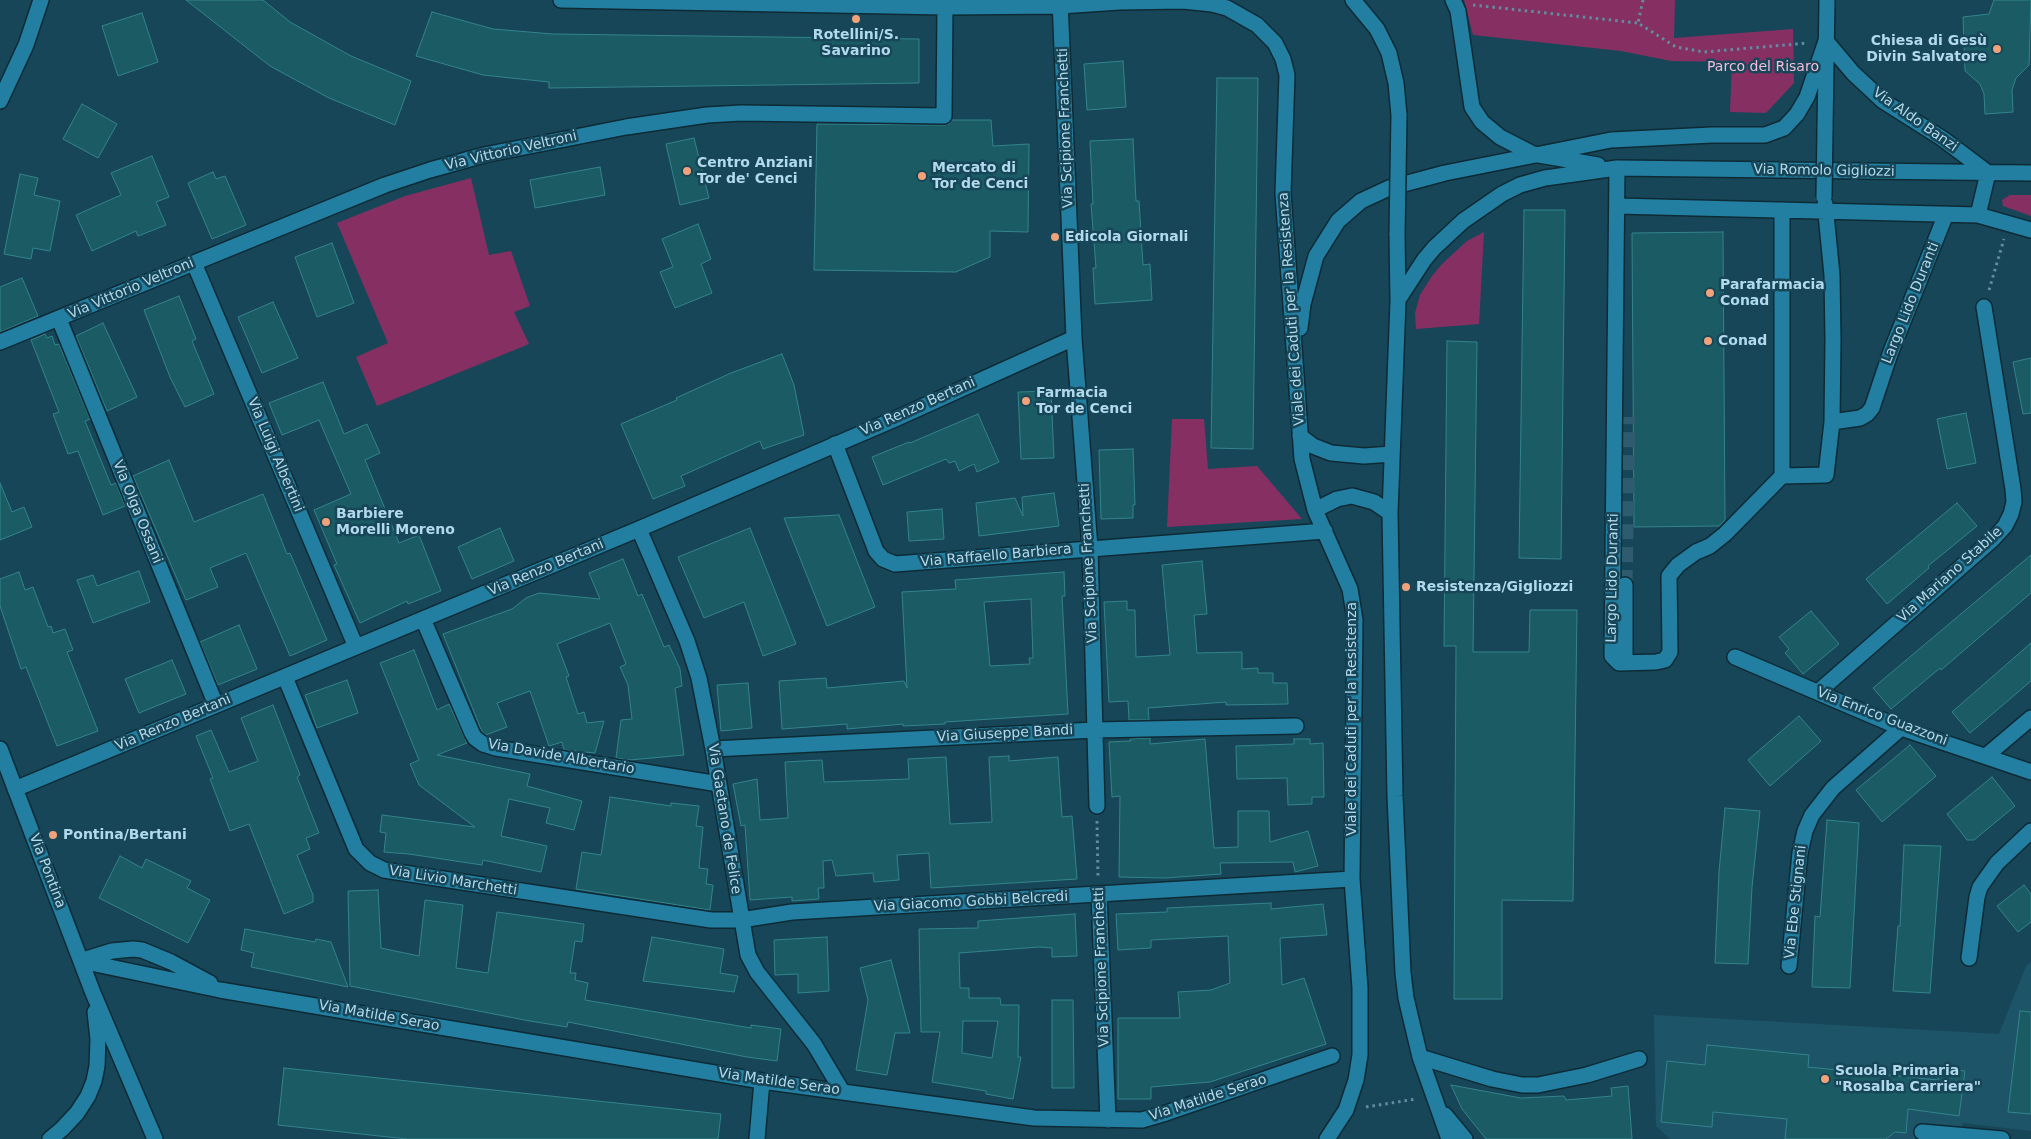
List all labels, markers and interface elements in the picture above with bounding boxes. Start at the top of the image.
marker: Rotellini/S. Savarino [850,13,862,25]
place label: Rotellini/S. Savarino [813,27,899,59]
place label: Chiesa di Gesù Divin Salvatore [1866,33,1987,65]
marker: Chiesa di Gesù Divin Salvatore [1991,43,2003,55]
street label: Via Scipione Franchetti [1055,48,1077,208]
park label: Parco del Risaro [1707,59,1819,75]
street label: Via Aldo Banzi [1869,84,1961,156]
street label: Via Vittorio Veltroni [443,128,579,174]
place label: Centro Anziani Tor de' Cenci [697,155,813,188]
place label: Mercato di Tor de Cenci [932,160,1028,192]
street label: Via Romolo Gigliozzi [1753,161,1895,181]
marker: Centro Anziani Tor de' Cenci [681,165,693,177]
marker: Mercato di Tor de Cenci [916,170,928,182]
street label: Viale dei Caduti per la Resistenza [1275,192,1309,426]
place label: Edicola Giornali [1065,229,1188,245]
marker: Edicola Giornali [1049,231,1061,243]
street label: Largo Lido Duranti [1879,240,1943,366]
street label: Via Vittorio Veltroni [66,255,196,323]
place label: Parafarmacia Conad [1720,277,1825,310]
marker: Parafarmacia Conad [1704,287,1716,299]
place label: Conad [1718,333,1767,349]
marker: Conad [1702,335,1714,347]
street label: Via Renzo Bertani [858,374,978,440]
place label: Farmacia Tor de Cenci [1036,385,1132,418]
street label: Via Luigi Albertini [243,395,307,515]
marker: Farmacia Tor de Cenci [1020,395,1032,407]
street label: Via Olga Ossani [109,458,165,566]
street label: Via Scipione Franchetti [1076,483,1102,643]
place label: Barbiere Morelli Moreno [336,506,455,538]
street label: Largo Lido Duranti [1603,513,1623,643]
marker: Barbiere Morelli Moreno [320,516,332,528]
street label: Via Mariano Stabile [1894,524,2006,626]
street label: Via Renzo Bertani [486,536,606,600]
street label: Via Raffaello Barbiera [920,541,1072,571]
place label: Resistenza/Gigliozzi [1416,579,1573,595]
marker: Resistenza/Gigliozzi [1400,581,1412,593]
street label: Viale dei Caduti per la Resistenza [1344,602,1360,836]
street label: Via Enrico Guazzoni [1814,684,1950,750]
street label: Via Renzo Bertani [113,691,233,755]
street label: Via Giuseppe Bandi [936,722,1074,746]
street label: Via Davide Albertario [486,736,636,778]
street label: Via Gaetano de Felice [704,743,744,895]
place label: Pontina/Bertani [63,827,187,843]
marker: Pontina/Bertani [47,829,59,841]
street label: Via Pontina [25,831,69,911]
street label: Via Ebe Stignani [1782,844,1810,960]
street label: Via Livio Marchetti [388,863,518,899]
street label: Via Scipione Franchetti [1091,887,1113,1047]
street label: Via Giacomo Gobbi Belcredi [873,889,1069,915]
street label: Via Matilde Serao [317,997,441,1035]
place label: Scuola Primaria "Rosalba Carriera" [1835,1063,1981,1096]
street label: Via Matilde Serao [717,1065,841,1099]
street label: Via Matilde Serao [1147,1071,1269,1125]
marker: Scuola Primaria "Rosalba Carriera" [1819,1073,1831,1085]

